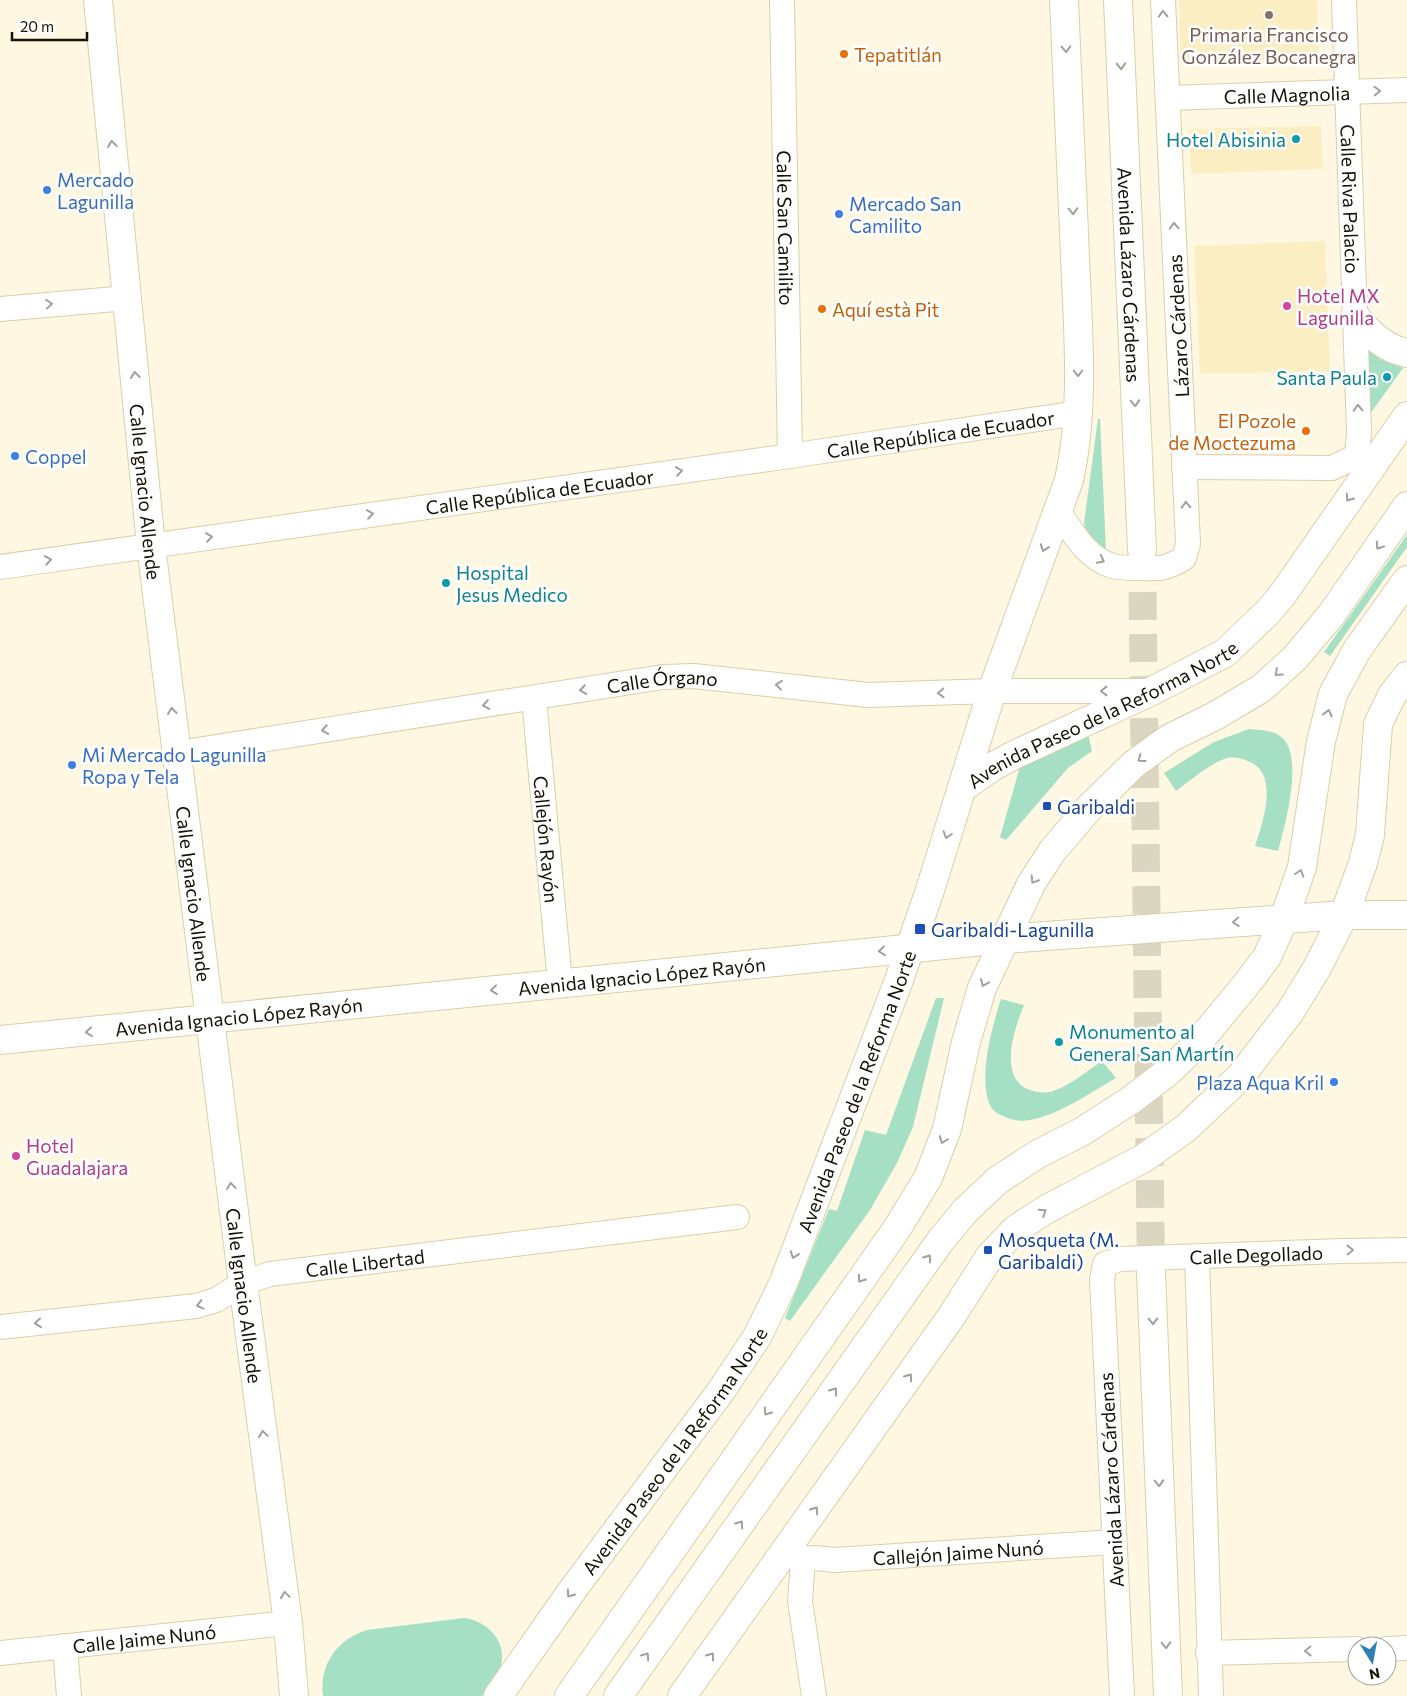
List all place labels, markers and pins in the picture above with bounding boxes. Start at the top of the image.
marker: Primaria Francisco González Bocanegra [1263,9,1275,21]
place label: Primaria Francisco González Bocanegra [1182,23,1356,68]
place label: Tepatitlán [854,43,942,66]
marker: Tepatitlán [838,48,850,60]
place label: Hotel Abisinia [1166,128,1286,151]
marker: Hotel Abisinia [1290,133,1302,145]
place label: Mercado Lagunilla [57,168,134,213]
marker: Mercado Lagunilla [41,184,53,196]
place label: Mercado San Camilito [849,192,962,237]
marker: Mercado San Camilito [833,208,845,220]
place label: Hotel MX Lagunilla [1297,284,1380,329]
place label: Aquí està Pit [832,298,940,321]
marker: Hotel MX Lagunilla [1281,300,1293,312]
marker: Aquí està Pit [816,303,828,315]
place label: Santa Paula [1276,366,1377,389]
marker: Santa Paula [1381,371,1393,383]
place label: El Pozole de Moctezuma [1168,409,1296,454]
marker: El Pozole de Moctezuma [1300,425,1312,437]
place label: Coppel [25,445,87,468]
marker: Coppel [9,450,21,462]
place label: Hospital Jesus Medico [456,561,568,606]
marker: Hospital Jesus Medico [440,577,452,589]
place label: Mi Mercado Lagunilla Ropa y Tela [82,743,267,788]
marker: Mi Mercado Lagunilla Ropa y Tela [66,759,78,771]
place label: Garibaldi [1057,795,1135,818]
marker: Garibaldi [1041,800,1053,812]
place label: Garibaldi-Lagunilla [931,918,1094,941]
marker: Garibaldi-Lagunilla [913,922,927,936]
place label: Monumento al General San Martín [1069,1020,1234,1065]
marker: Monumento al General San Martín [1053,1036,1065,1048]
place label: Plaza Aqua Kril [1196,1071,1324,1094]
marker: Plaza Aqua Kril [1328,1076,1340,1088]
place label: Hotel Guadalajara [26,1134,128,1179]
marker: Hotel Guadalajara [10,1150,22,1162]
place label: Mosqueta (M. Garibaldi) [998,1228,1119,1273]
marker: Mosqueta (M. Garibaldi) [982,1244,994,1256]

